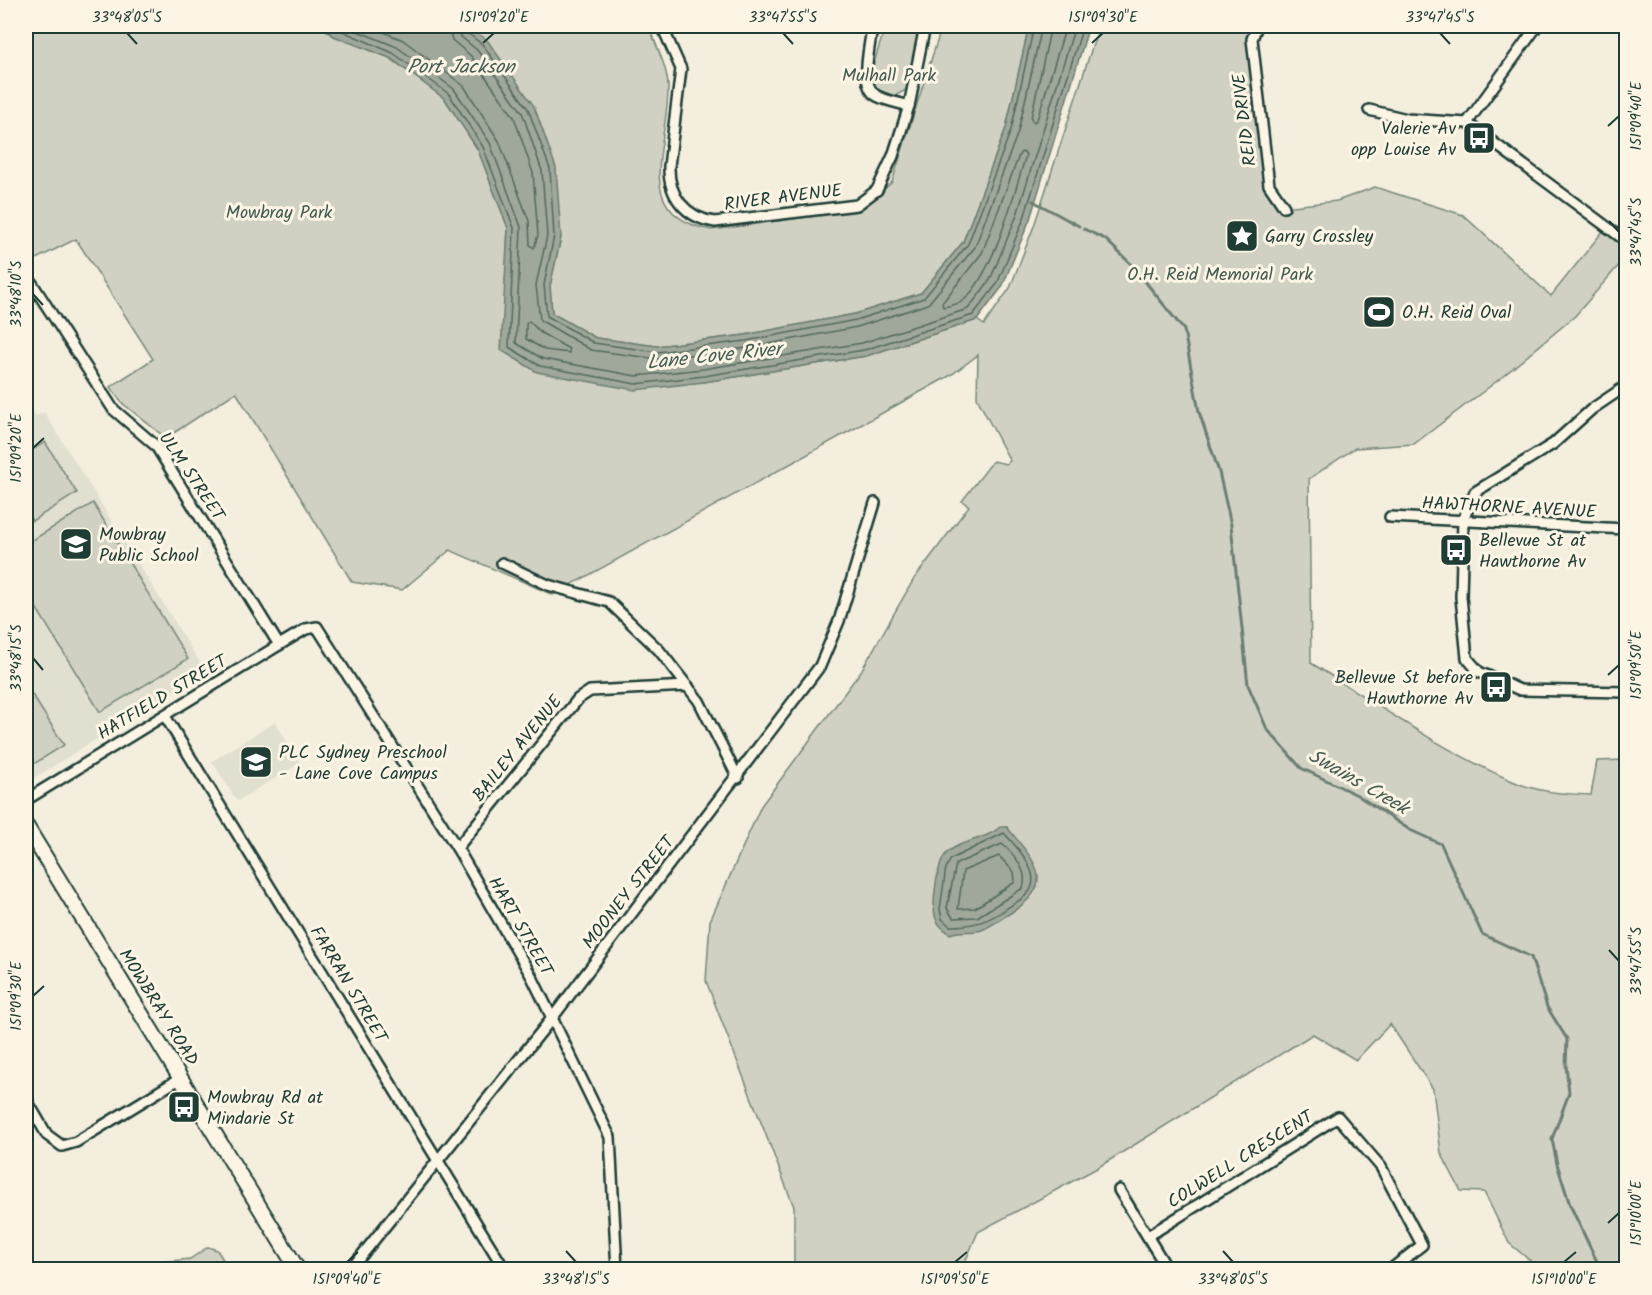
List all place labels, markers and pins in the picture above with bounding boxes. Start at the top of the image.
place label: Valerie Av opp Louise Av [1351,115,1456,165]
bus stop icon: Valerie Av opp Louise Av [1461,120,1497,156]
place icon: Garry Crossley [1224,218,1260,254]
place label: Garry Crossley [1265,223,1374,252]
sports icon: O.H. Reid Oval [1361,294,1397,330]
place label: O.H. Reid Oval [1402,299,1512,328]
place label: Mowbray Public School [99,521,199,571]
school or university icon: Mowbray Public School [58,526,94,562]
place label: Bellevue St at Hawthorne Av [1479,527,1587,577]
bus stop icon: Bellevue St at Hawthorne Av [1438,532,1474,568]
place label: Bellevue St before Hawthorne Av [1335,664,1473,714]
bus stop icon: Bellevue St before Hawthorne Av [1478,669,1514,705]
place label: PLC Sydney Preschool - Lane Cove Campus [279,739,447,789]
school or university icon: PLC Sydney Preschool - Lane Cove Campus [238,744,274,780]
place label: Mowbray Rd at Mindarie St [207,1084,324,1134]
bus stop icon: Mowbray Rd at Mindarie St [166,1089,202,1125]

